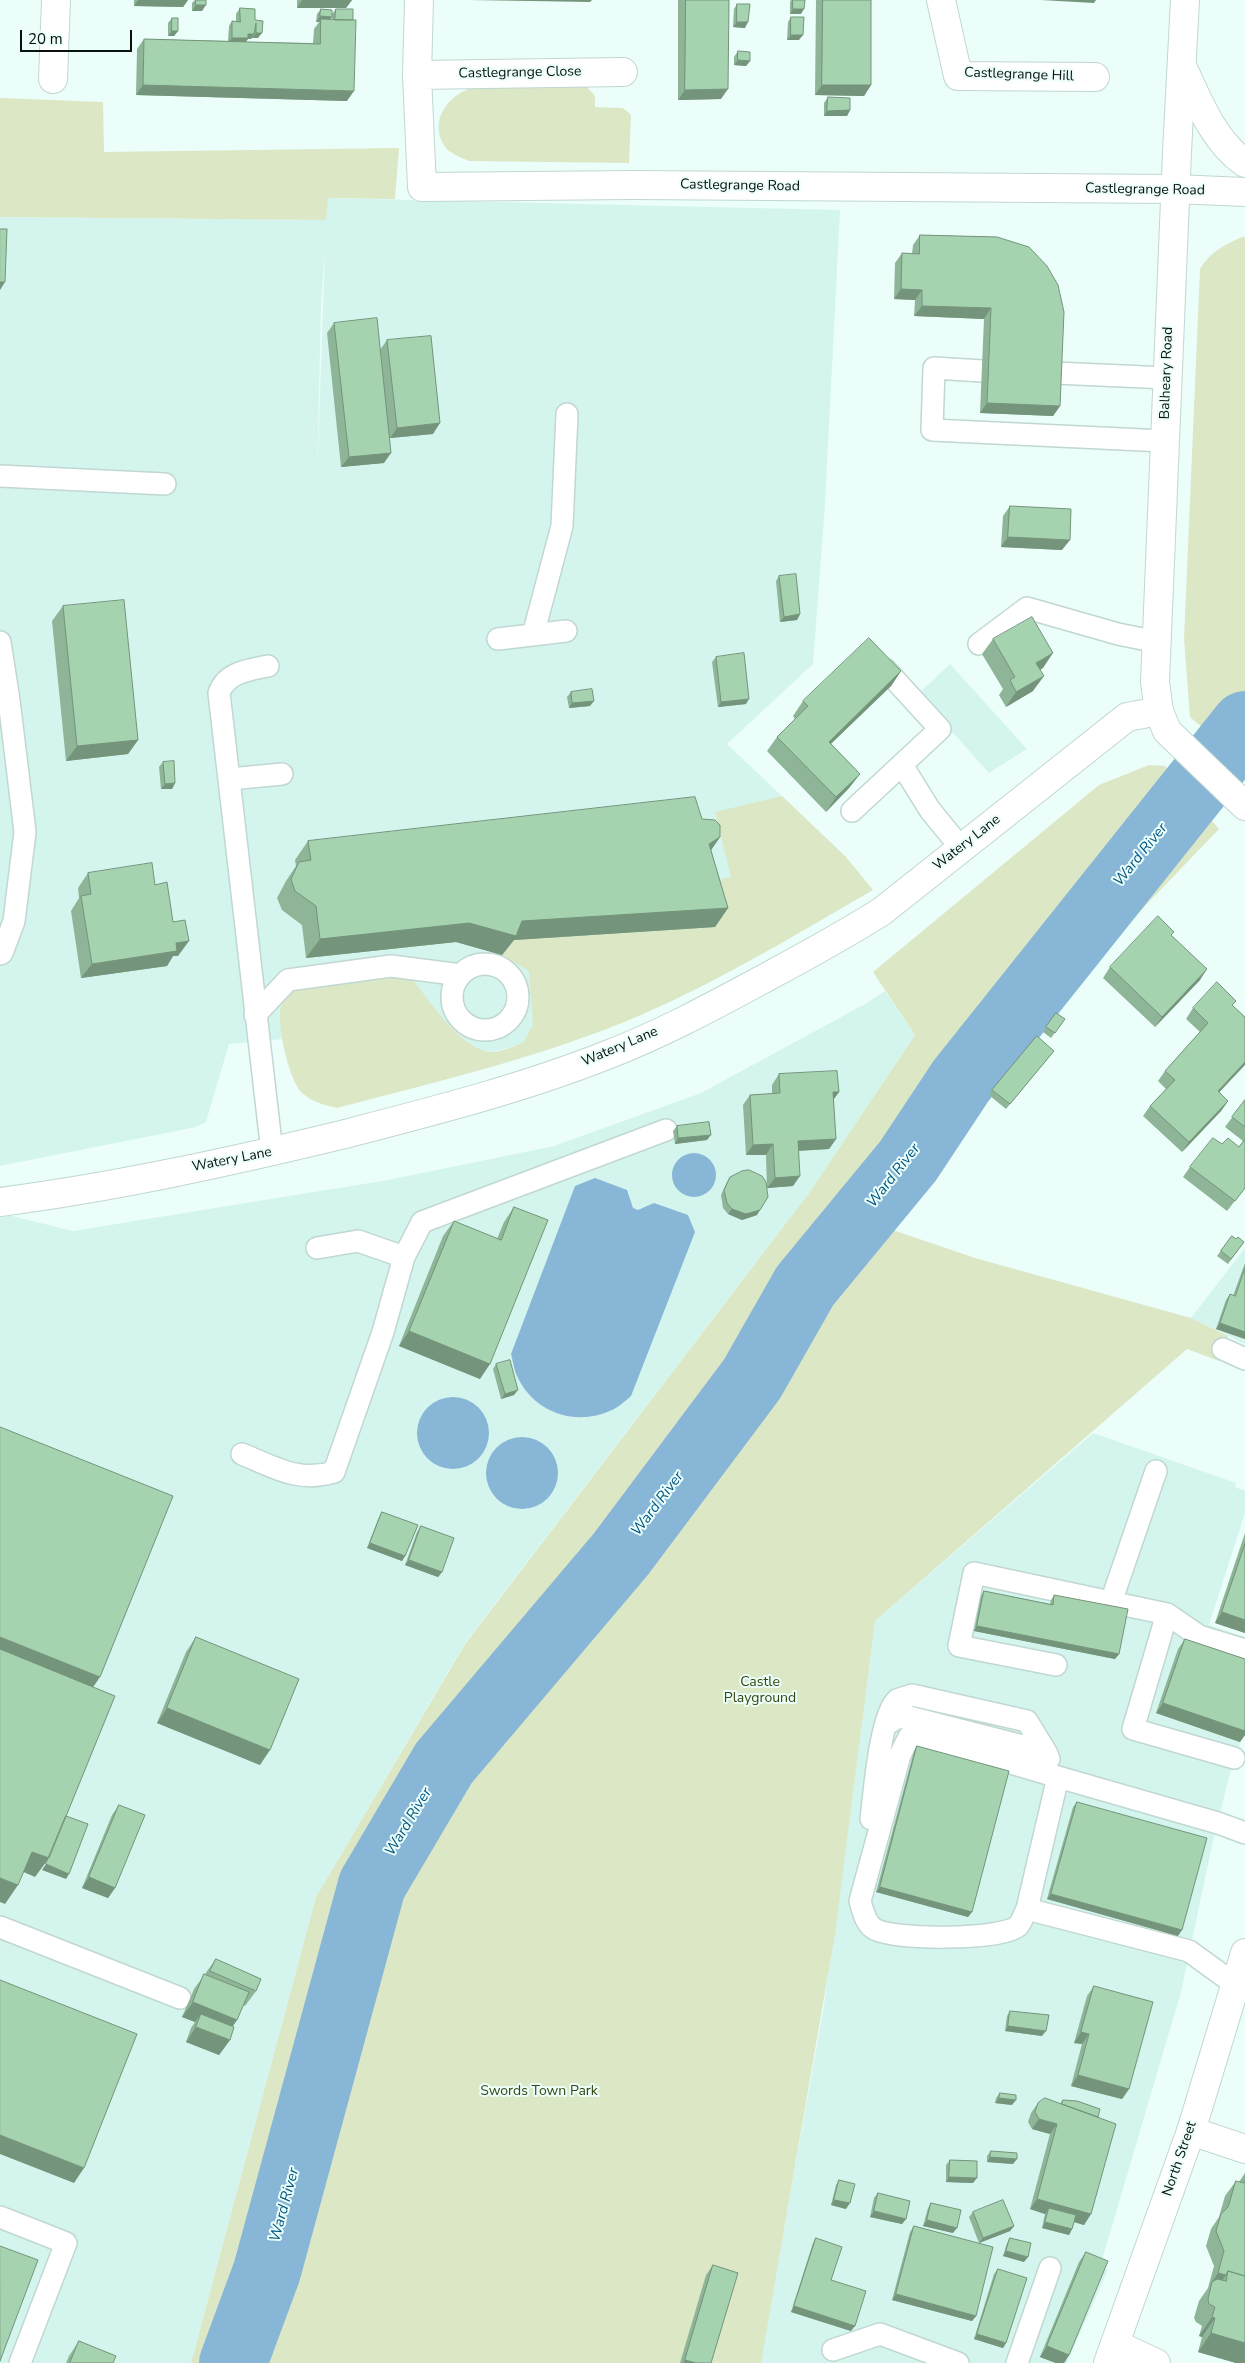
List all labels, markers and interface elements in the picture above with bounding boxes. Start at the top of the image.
scale bar [22,20,135,52]
text: 20 m [28,29,63,49]
street label: Castlegrange Close [458,64,582,82]
street label: Castlegrange Hill [964,65,1074,85]
street label: Castlegrange Road [680,177,800,195]
street label: Castlegrange Road [1085,181,1205,199]
street label: Balheary Road [1157,326,1177,420]
street label: Watery Lane [930,811,1004,875]
water label: Ward River [1110,820,1172,890]
street label: Watery Lane [579,1023,661,1071]
water label: Ward River [864,1141,924,1211]
street label: Watery Lane [191,1144,273,1176]
water label: Ward River [628,1468,688,1540]
park label: Castle Playground [724,1675,796,1708]
water label: Ward River [382,1785,436,1859]
park label: Swords Town Park [480,2084,598,2100]
street label: North Street [1159,2119,1201,2199]
water label: Ward River [266,2166,304,2244]

